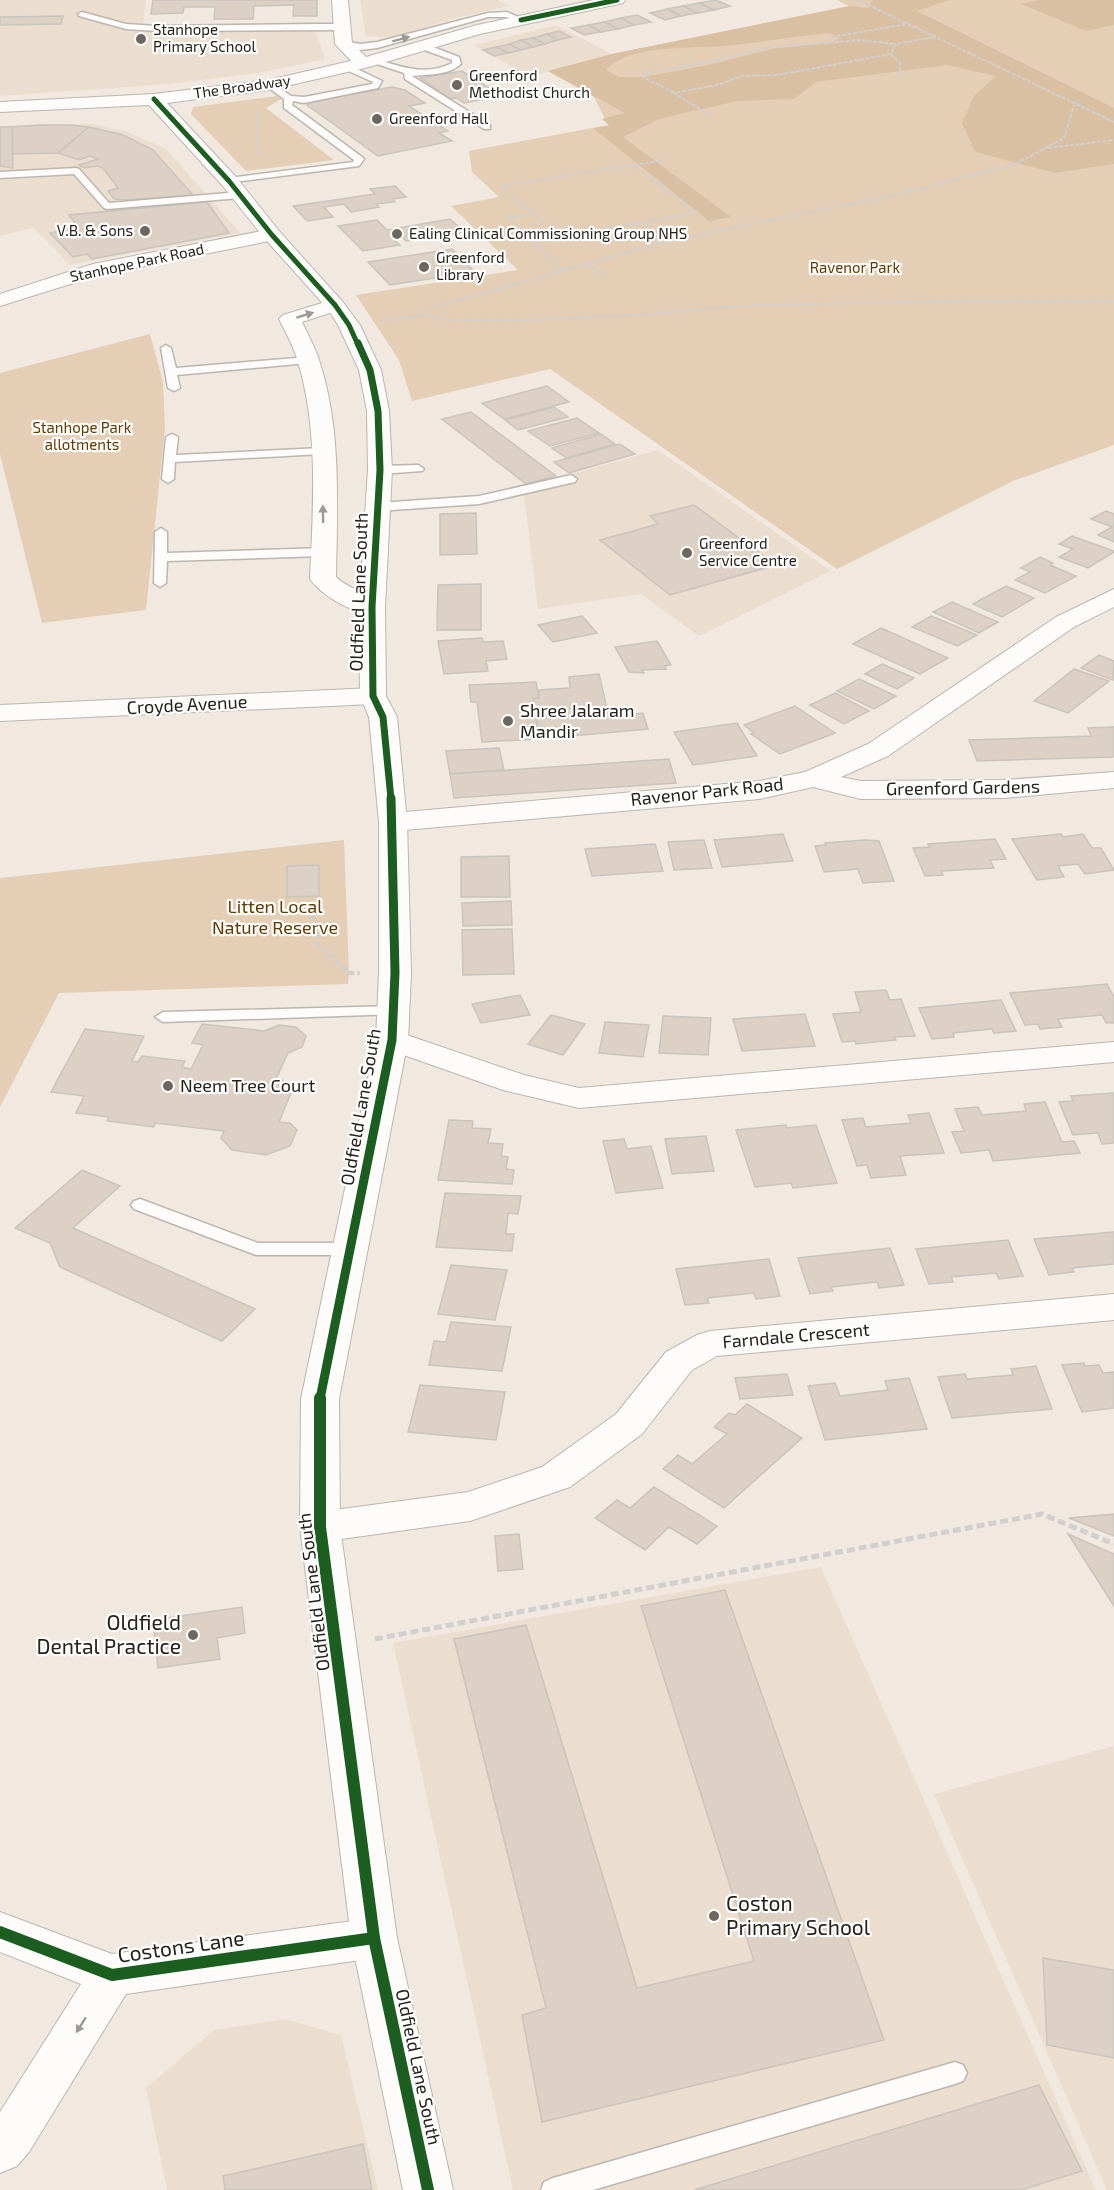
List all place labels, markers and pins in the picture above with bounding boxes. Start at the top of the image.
place label: Stanhope Primary School [153,20,256,55]
marker: Stanhope Primary School [134,32,148,46]
place label: Greenford Methodist Church [469,66,590,101]
marker: Greenford Methodist Church [450,78,464,92]
place label: Greenford Hall [389,109,489,127]
marker: Greenford Hall [370,112,384,126]
place label: V.B. & Sons [57,221,133,239]
marker: V.B. & Sons [138,224,152,238]
place label: Ealing Clinical Commissioning Group NHS [409,224,687,242]
marker: Ealing Clinical Commissioning Group NHS [390,227,404,241]
place label: Greenford Library [436,248,505,283]
marker: Greenford Library [417,260,431,274]
place label: Greenford Service Centre [699,534,797,569]
marker: Greenford Service Centre [680,546,694,560]
place label: Shree Jalaram Mandir [520,699,635,742]
marker: Shree Jalaram Mandir [501,714,515,728]
place label: Neem Tree Court [180,1074,315,1096]
marker: Neem Tree Court [161,1079,175,1093]
place label: Oldfield Dental Practice [36,1609,181,1658]
marker: Oldfield Dental Practice [186,1628,200,1642]
place label: Coston Primary School [726,1890,871,1939]
marker: Coston Primary School [707,1909,721,1923]

